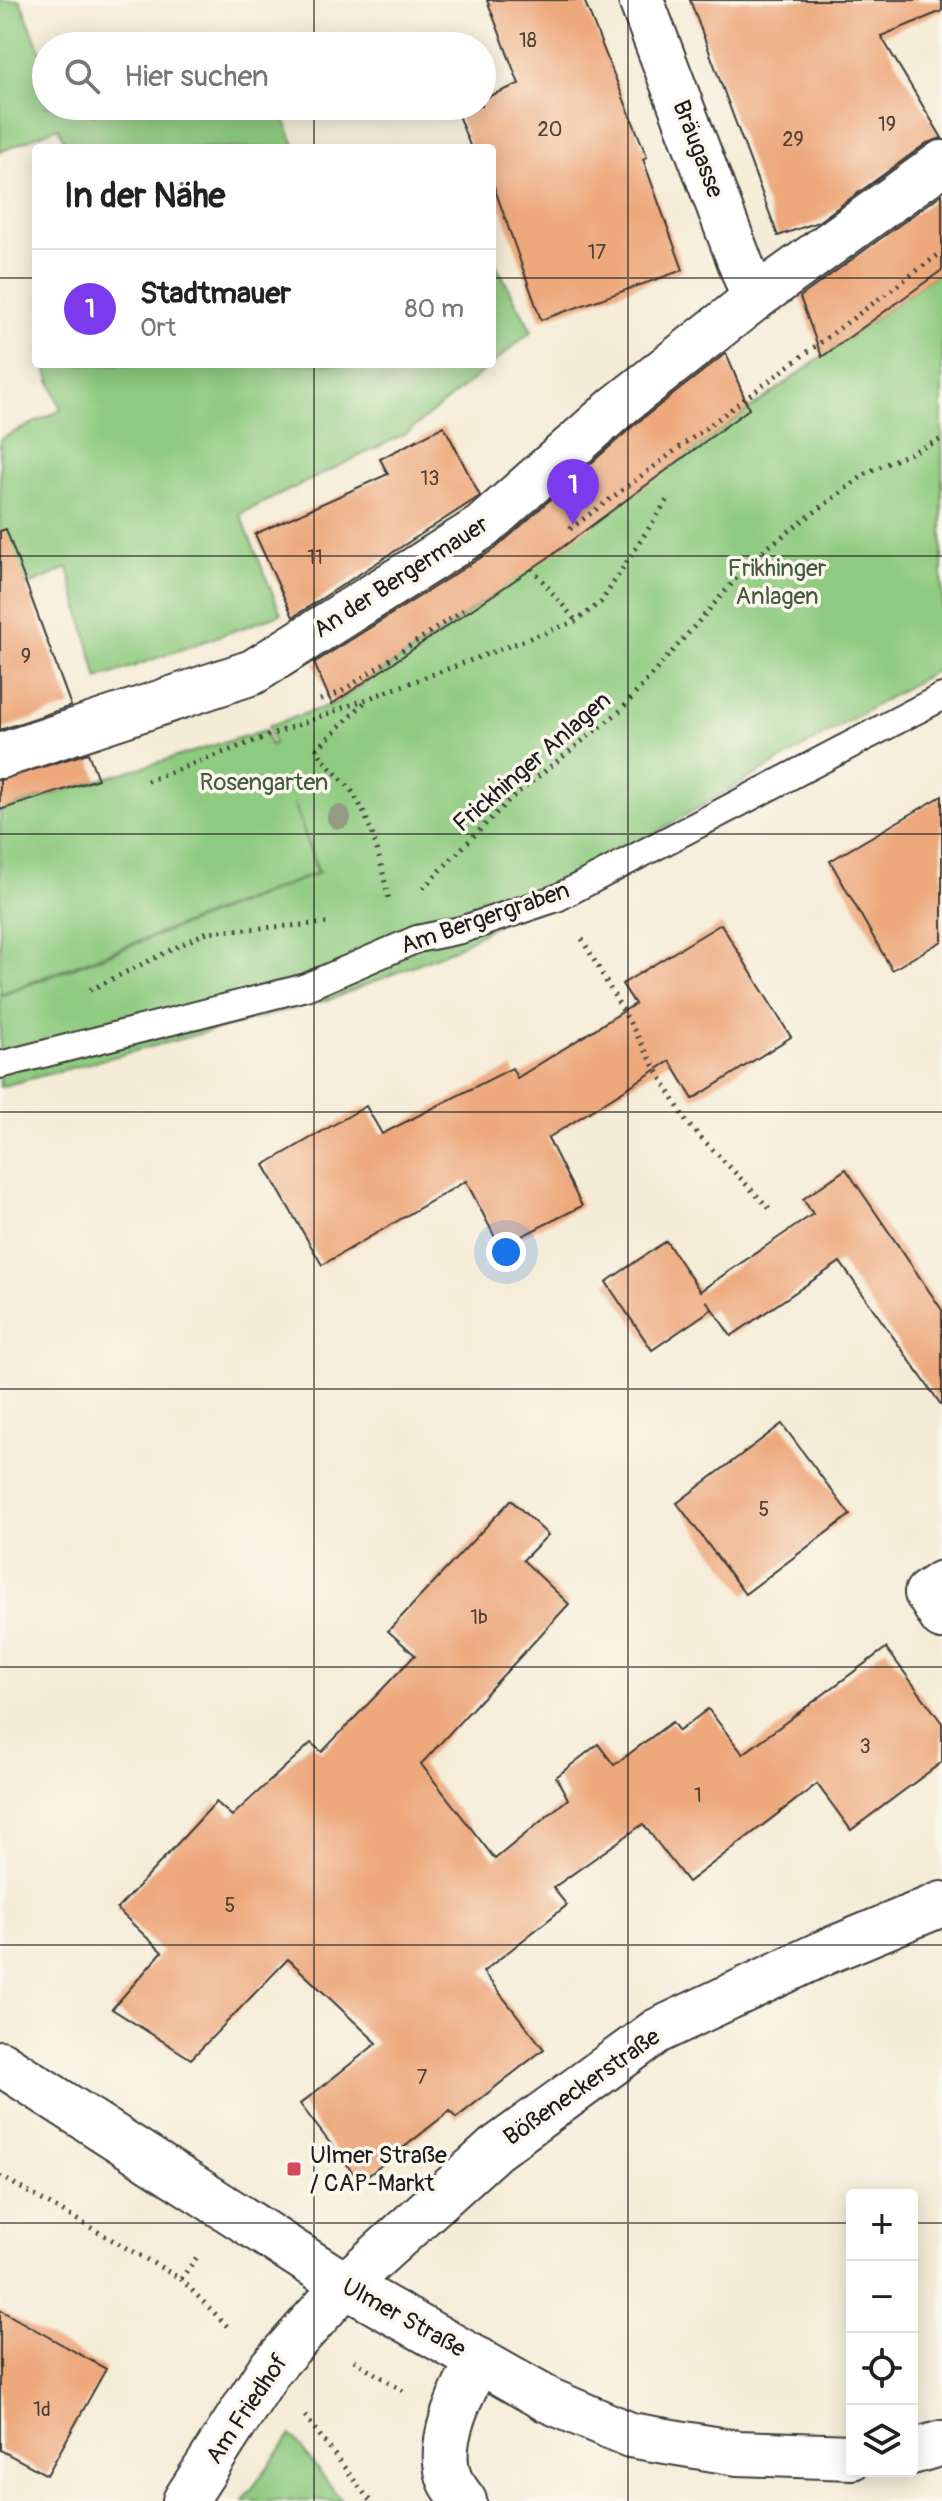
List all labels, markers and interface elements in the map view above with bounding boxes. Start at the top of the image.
house number: 18 [519,28,537,53]
search box [32,32,496,120]
icon: search [60,54,104,98]
text: Hier suchen [124,58,269,95]
street label: Bräugasse [666,96,730,202]
house number: 19 [878,112,896,137]
house number: 20 [538,117,562,142]
house number: 29 [782,127,804,152]
text: In der Nähe [64,175,225,218]
house number: 17 [588,240,607,265]
text: Stadtmauer [140,275,291,312]
text: 1 [85,293,95,325]
text: 80 m [404,293,464,325]
text: Ort [140,312,176,344]
pin: 1 [547,459,599,525]
house number: 13 [421,466,439,491]
street label: An der Bergermauer [308,509,494,644]
house number: 11 [307,545,323,570]
park label: Frikhinger Anlagen [728,554,827,611]
house number: 9 [21,644,31,669]
street label: Frickhinger Anlagen [447,686,617,838]
park label: Rosengarten [200,768,328,797]
street label: Am Bergergraben [397,876,573,960]
your location [486,1232,526,1272]
house number: 5 [759,1497,769,1522]
house number: 1b [470,1605,488,1630]
house number: 3 [859,1734,871,1759]
house number: 1 [694,1783,702,1808]
house number: 5 [225,1893,235,1918]
street label: Bößeneckerstraße [498,2022,666,2152]
house number: 7 [417,2065,428,2090]
place label: Ulmer Straße / CAP-Markt [310,2141,447,2198]
marker: Ulmer Straße / CAP-Markt [285,2160,303,2178]
map controls [846,2189,918,2477]
button: + [846,2189,918,2261]
button: − [846,2261,918,2333]
street label: Ulmer Straße [337,2272,471,2364]
button: locate [846,2333,918,2405]
street label: Am Friedhof [200,2348,294,2469]
house number: 1d [33,2397,51,2422]
button: layers [846,2405,918,2477]

